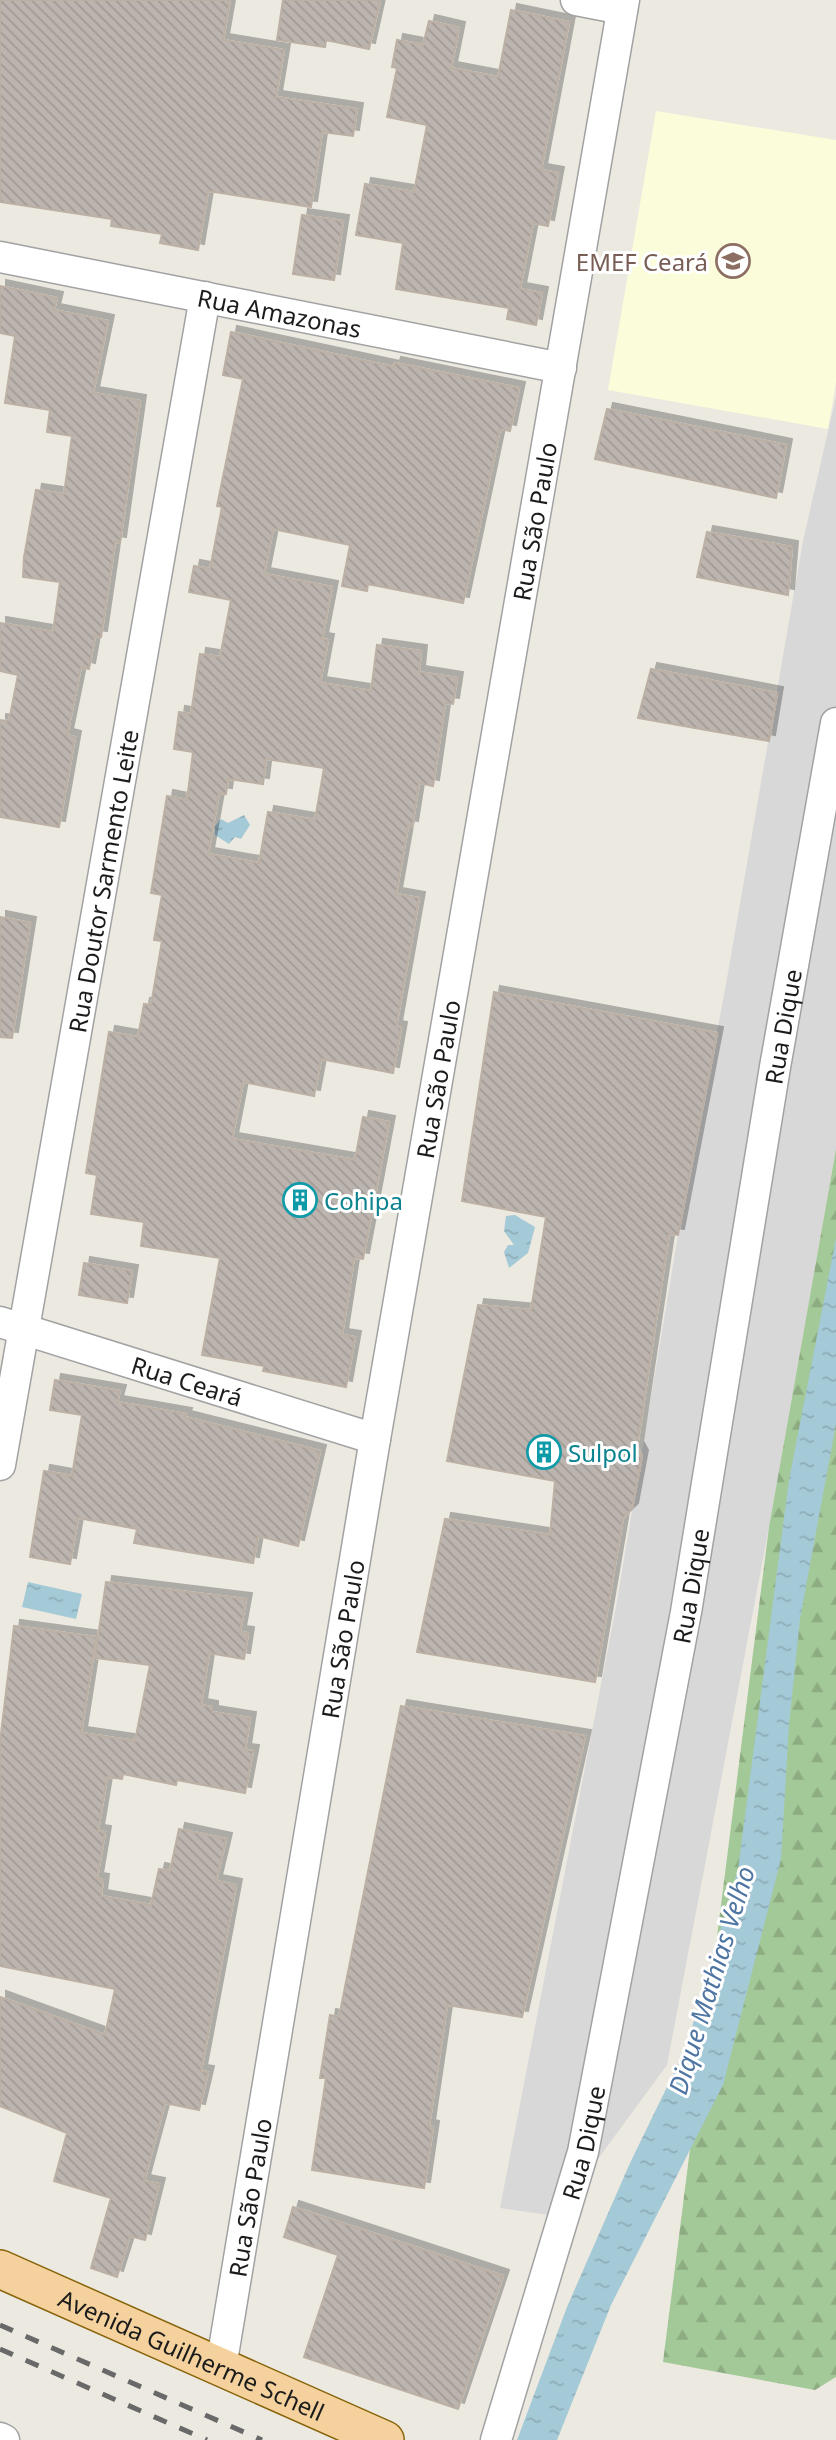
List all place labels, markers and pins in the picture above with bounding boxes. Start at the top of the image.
school or university icon: EMEF Ceará [714,242,752,280]
place label: EMEF Ceará [576,245,708,278]
building icon: Cohipa [281,1181,319,1219]
place label: Cohipa [324,1184,403,1217]
building icon: Sulpol [525,1433,563,1471]
place label: Sulpol [568,1436,638,1469]

